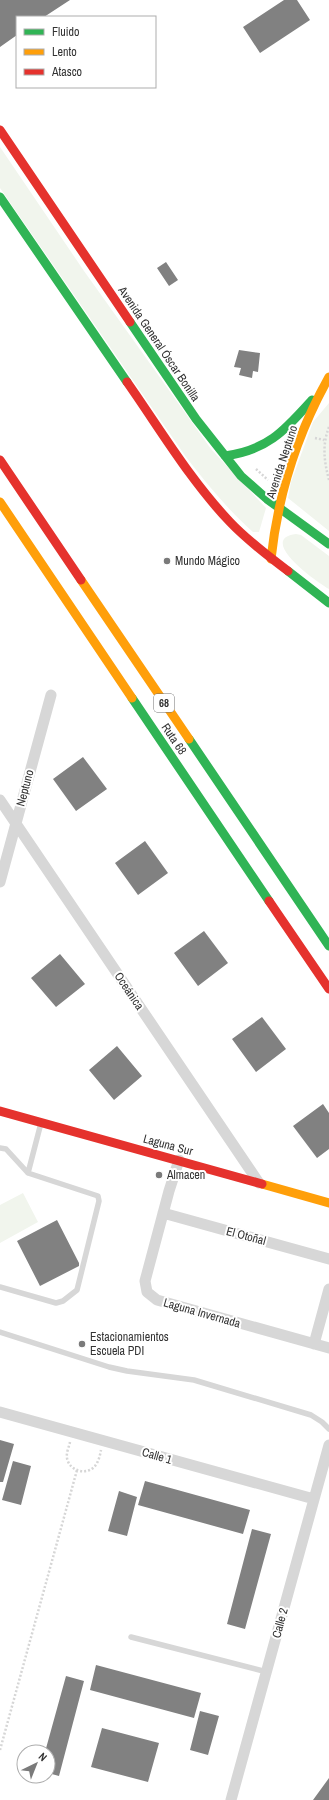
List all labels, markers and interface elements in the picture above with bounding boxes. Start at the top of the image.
legend [16,16,156,88]
text: Fluido [52,24,79,40]
text: Lento [52,44,77,60]
text: Atasco [51,64,82,80]
street label: Avenida General Óscar Bonilla [114,283,204,405]
street label: Avenida Neptuno [262,423,301,502]
place label: Mundo Mágico [175,553,240,569]
marker: Mundo Mágico [162,556,172,566]
road number: 68 [154,694,174,712]
street label: Ruta 68 [158,720,190,758]
street label: Neptuno [12,768,38,808]
street label: Oceánica [111,969,148,1013]
street label: Laguna Sur [141,1131,195,1159]
place label: Almacen [166,1167,205,1183]
marker: Almacen [154,1170,164,1180]
street label: El Otoñal [224,1223,268,1249]
street label: Laguna Invernada [162,1294,243,1332]
place label: Estacionamientos Escuela PDI [90,1329,169,1359]
marker: Estacionamientos Escuela PDI [77,1339,87,1349]
street label: Calle 1 [140,1444,174,1468]
street label: Calle 2 [268,1606,292,1640]
north arrow [16,1744,56,1784]
text: N [36,1749,50,1764]

